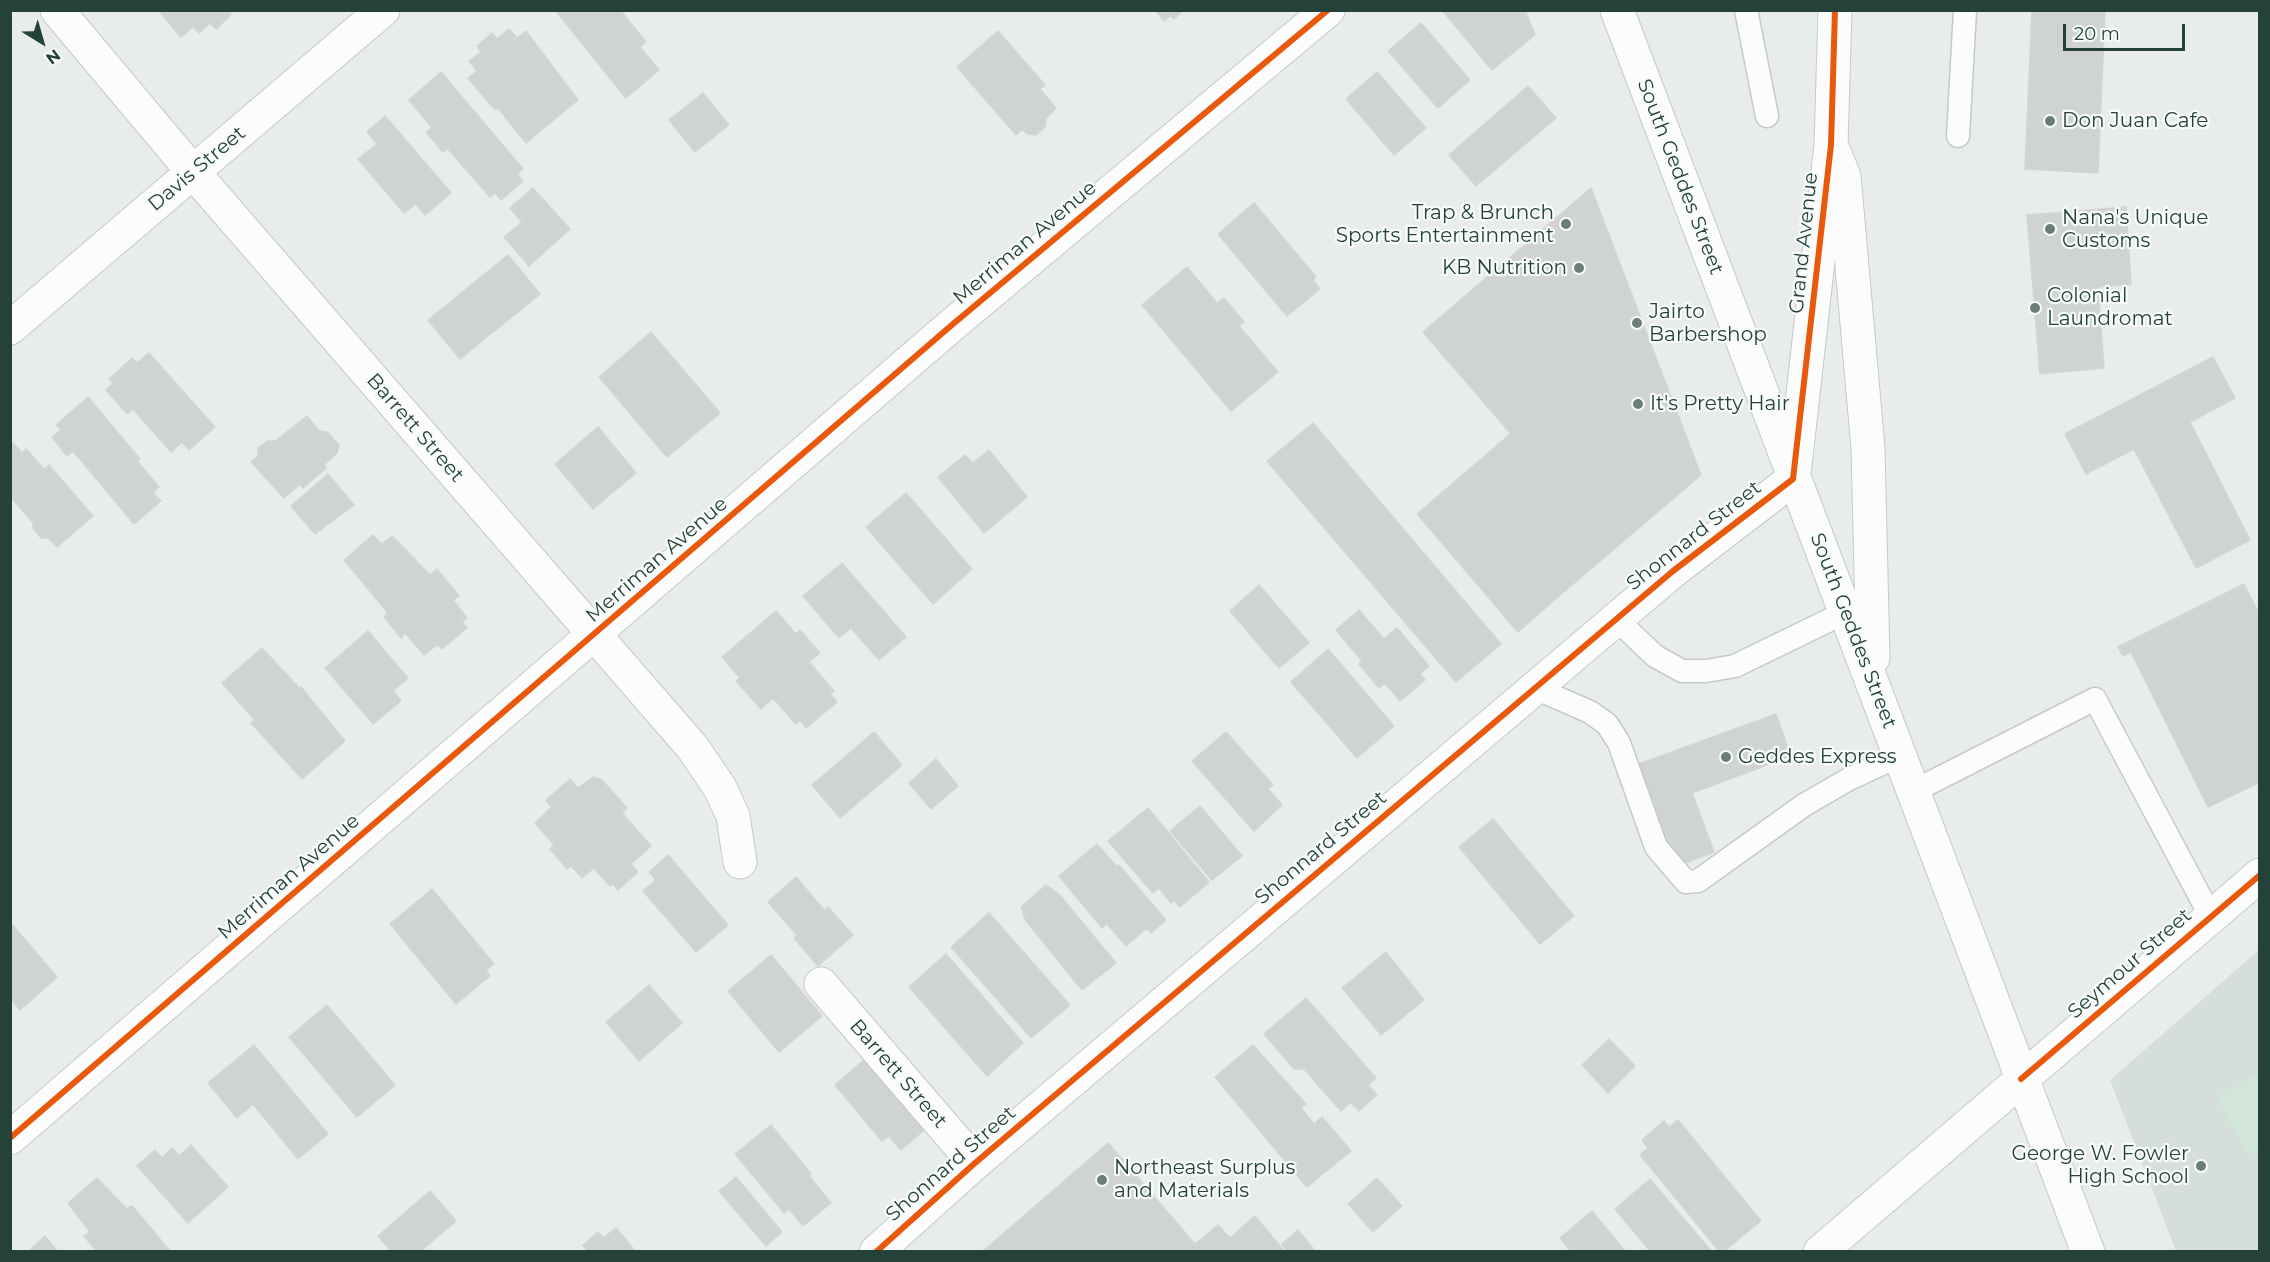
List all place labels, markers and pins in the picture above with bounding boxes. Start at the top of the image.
place label: Don Juan Cafe [2062,109,2208,133]
marker: Don Juan Cafe [2043,114,2057,128]
place label: Trap & Brunch Sports Entertainment [1336,201,1554,248]
place label: Nana's Unique Customs [2062,206,2208,253]
marker: Trap & Brunch Sports Entertainment [1559,217,1573,231]
marker: Nana's Unique Customs [2043,222,2057,236]
place label: KB Nutrition [1442,256,1567,280]
marker: KB Nutrition [1572,261,1586,275]
place label: Colonial Laundromat [2047,284,2173,331]
place label: Jairto Barbershop [1649,300,1767,347]
marker: Colonial Laundromat [2028,301,2042,315]
marker: Jairto Barbershop [1630,316,1644,330]
place label: It's Pretty Hair [1650,392,1790,416]
marker: It's Pretty Hair [1631,397,1645,411]
place label: Geddes Express [1738,745,1896,769]
marker: Geddes Express [1719,750,1733,764]
place label: George W. Fowler High School [2012,1142,2189,1189]
place label: Northeast Surplus and Materials [1114,1156,1295,1203]
marker: George W. Fowler High School [2194,1159,2208,1173]
marker: Northeast Surplus and Materials [1095,1173,1109,1187]

